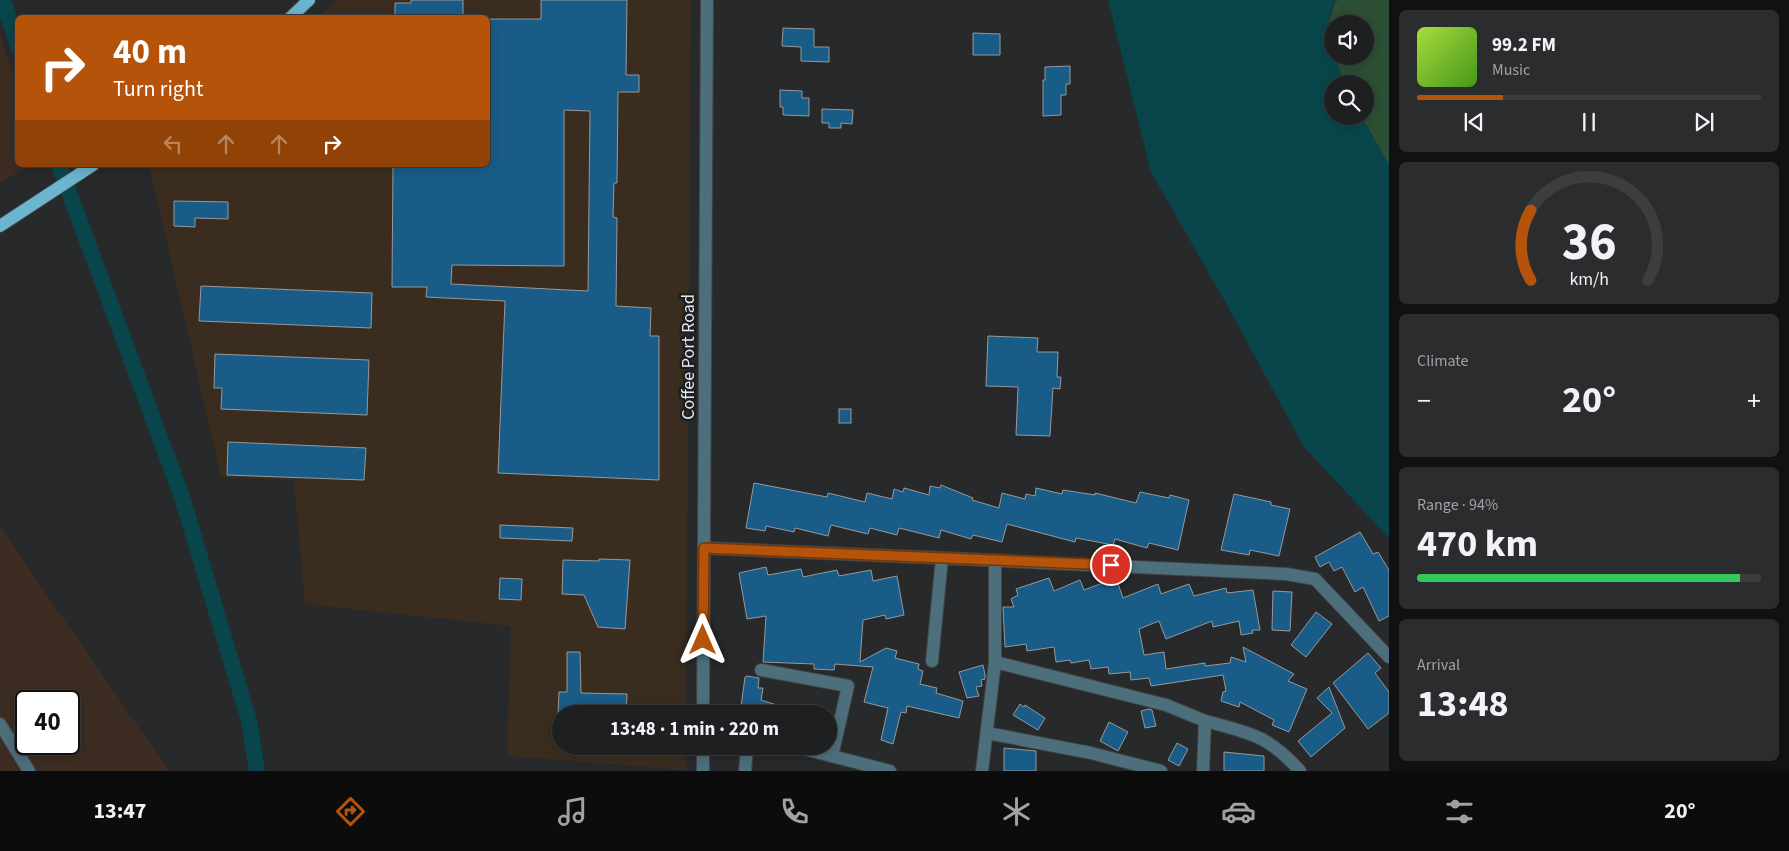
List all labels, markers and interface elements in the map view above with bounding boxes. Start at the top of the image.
map controls [1324,15,1374,125]
button: sound [1324,15,1374,65]
text: 40 m [113,27,187,77]
text: 99.2 FM [1492,32,1556,59]
icon: right [30,35,95,100]
text: Music [1492,59,1530,81]
text: Turn right [113,73,203,105]
button: search [1324,75,1374,125]
icon: previous [1460,108,1488,136]
icon: pause [1575,108,1603,136]
icon: next [1690,108,1718,136]
icon: left [159,130,187,158]
icon: ahead [212,130,240,158]
icon: ahead [265,130,293,158]
icon: right [318,130,346,158]
text: 36 [1562,206,1616,280]
text: km/h [1569,267,1609,292]
street label: Coffee Port Road [676,294,701,420]
text: Climate [1417,350,1468,372]
text: 20° [1562,373,1616,427]
text: − [1417,381,1431,421]
text: + [1747,381,1761,421]
text: Range · 94% [1417,494,1498,516]
text: 470 km [1417,517,1538,571]
pin [1090,544,1132,586]
icon: arrive [1097,551,1125,579]
position arrow [676,613,728,665]
text: Arrival [1417,654,1460,676]
text: 13:48 [1417,677,1509,731]
speed limit sign: 40 [15,690,80,755]
text: 13:48 · 1 min · 220 m [610,716,779,743]
icon: directions [333,794,368,829]
icon: music [555,794,590,829]
icon: phone [777,794,812,829]
icon: climate [999,794,1034,829]
icon: car [1221,794,1256,829]
icon: filters [1442,794,1477,829]
text: 13:47 [93,795,146,827]
text: 20° [1664,795,1696,827]

